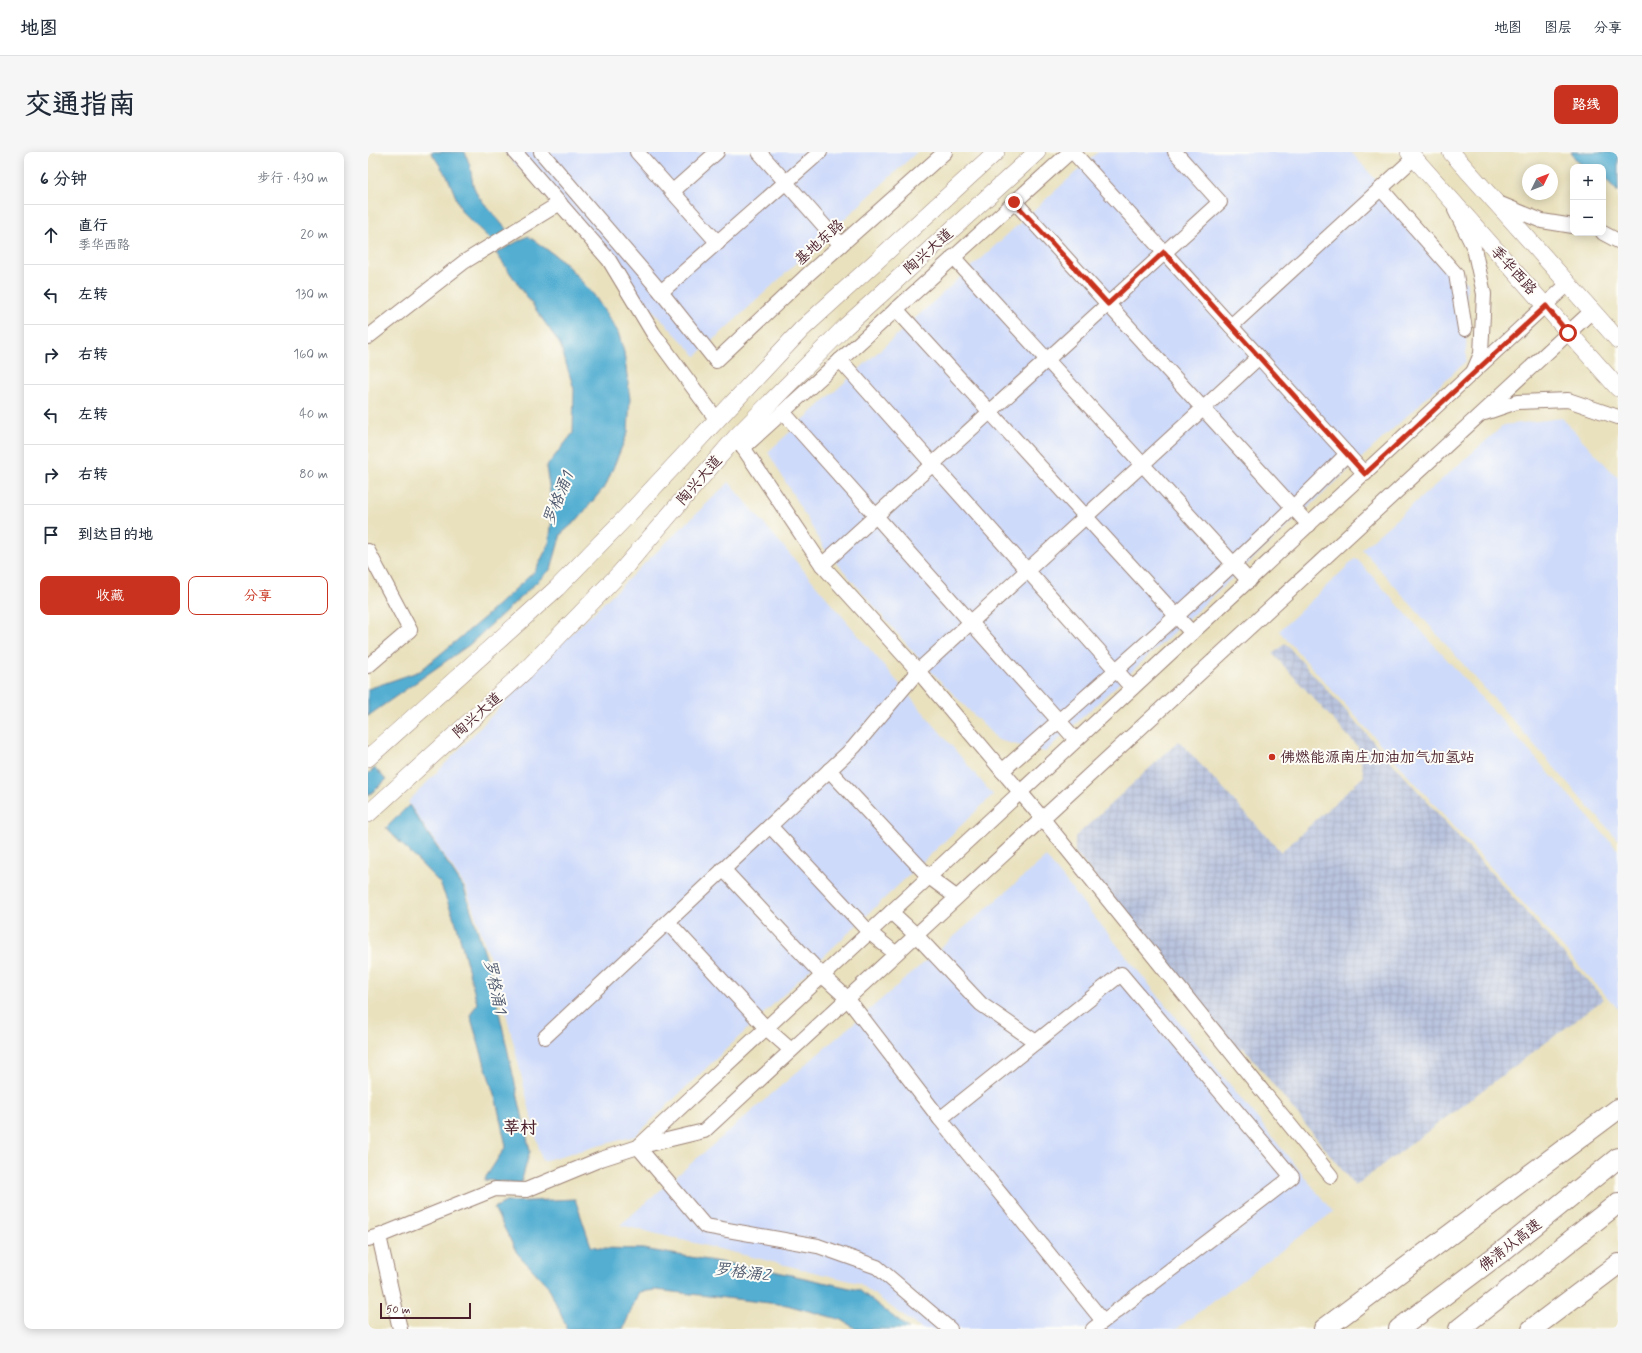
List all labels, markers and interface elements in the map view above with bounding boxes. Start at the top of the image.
text: 地图 [20,16,58,41]
text: 地图 [1494,19,1522,37]
text: 图层 [1544,19,1572,37]
text: 分享 [1594,19,1622,37]
button: 路线 [1554,85,1618,124]
text: 交通指南 [24,87,136,124]
north arrow [1522,164,1558,200]
map controls [1570,164,1606,236]
button: + [1570,164,1606,200]
text: 6 分钟 [40,168,87,190]
text: 步行 · 430 m [257,170,328,187]
route end [1005,193,1023,211]
button: − [1570,200,1606,236]
street label: 基地东路 [791,215,849,270]
text: 直行 [78,216,108,236]
icon: ahead [40,224,62,246]
street label: 陶兴大道 [900,224,958,279]
text: 20 m [300,226,328,243]
text: 季华西路 [78,237,130,254]
street label: 季华西路 [1486,242,1541,300]
icon: left [40,284,62,306]
text: 左转 [78,285,108,305]
text: 130 m [295,286,328,303]
route start [1559,324,1577,342]
icon: right [40,344,62,366]
text: 右转 [78,345,108,365]
text: 160 m [293,346,328,363]
icon: left [40,404,62,426]
text: 左转 [78,405,108,425]
text: 40 m [299,406,328,423]
street label: 陶兴大道 [673,451,727,510]
icon: right [40,464,62,486]
text: 右转 [78,465,108,485]
text: 80 m [299,466,328,483]
water label: 罗格涌1 [538,467,579,528]
icon: arrive [40,524,62,546]
text: 到达目的地 [78,525,153,545]
button: 收藏 [40,576,180,615]
button: 分享 [188,576,328,615]
street label: 陶兴大道 [449,688,507,743]
place label: 佛燃能源南庄加油加气加氢站 [1280,748,1475,768]
marker: 佛燃能源南庄加油加气加氢站 [1267,752,1277,762]
water label: 罗格涌1 [479,957,511,1017]
district label: 莘村 [503,1117,537,1139]
street label: 佛清从高速 [1475,1215,1546,1277]
water label: 罗格涌2 [713,1259,773,1287]
scale bar [380,1301,471,1320]
text: 50 m [386,1303,411,1317]

